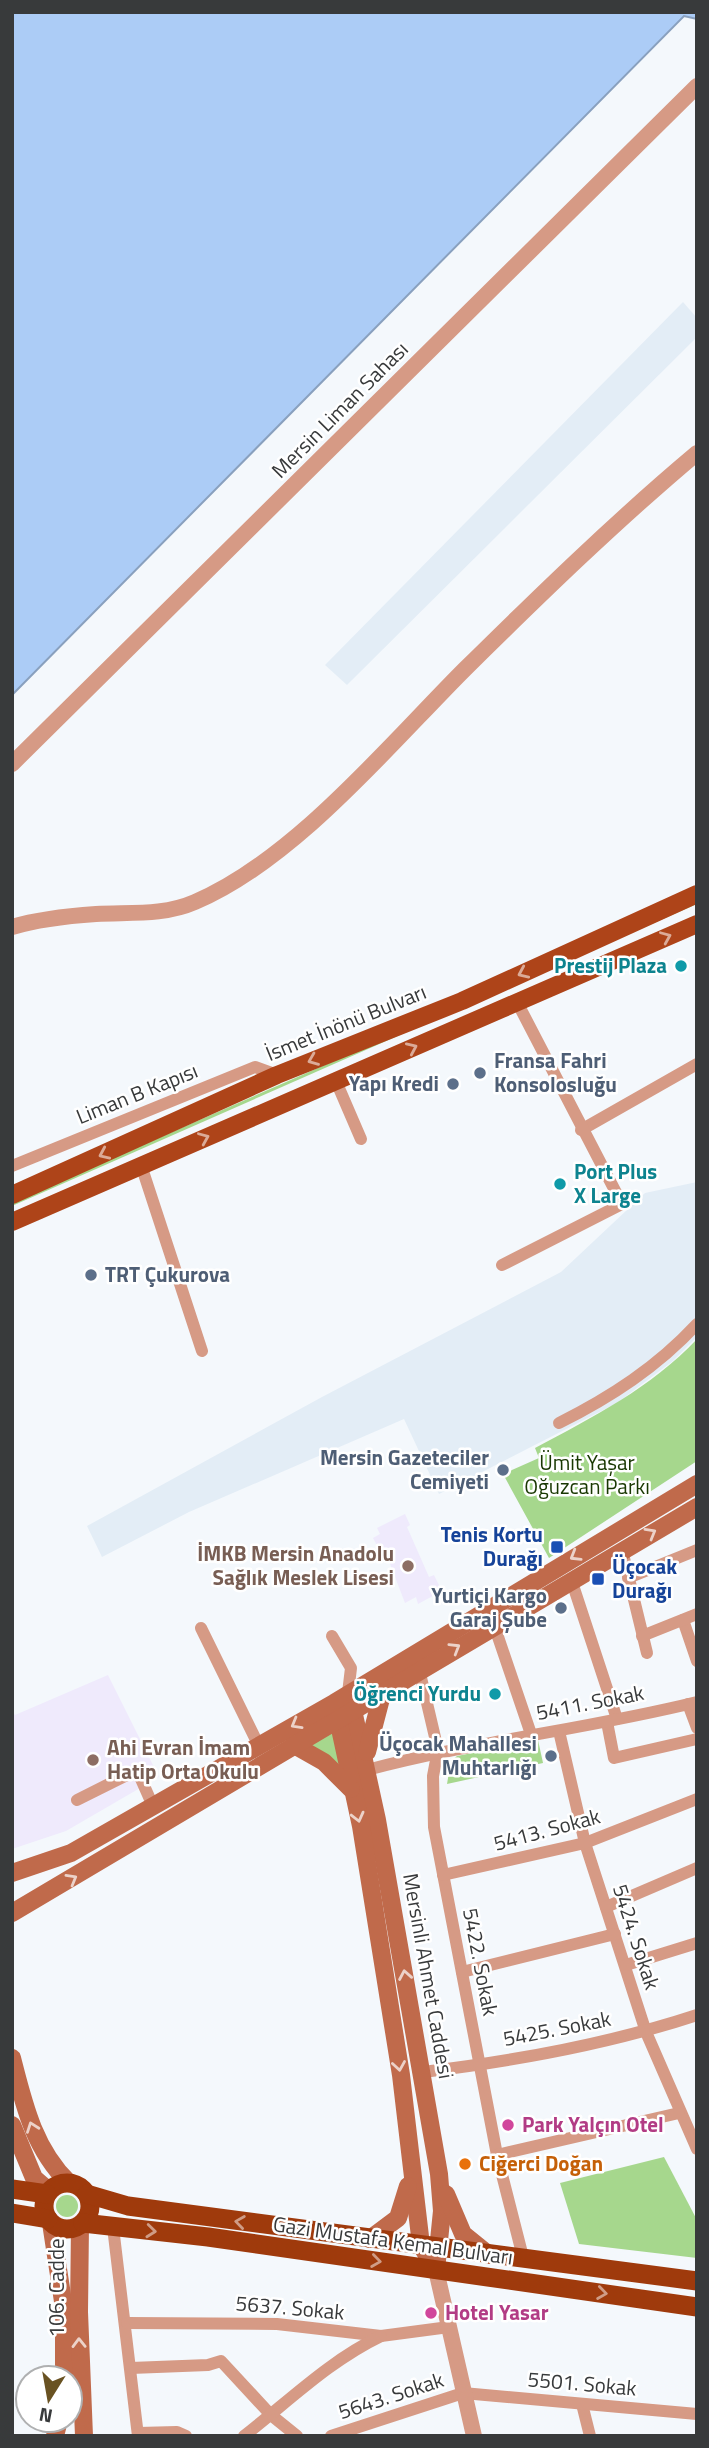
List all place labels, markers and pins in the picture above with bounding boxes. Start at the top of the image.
place label: Prestij Plaza [554,949,667,981]
marker: Prestij Plaza [673,958,689,974]
place label: Fransa Fahri Konsolosluğu [494,1044,617,1100]
marker: Fransa Fahri Konsolosluğu [472,1065,488,1081]
place label: Yapı Kredi [349,1067,439,1099]
marker: Yapı Kredi [445,1076,461,1092]
place label: Port Plus X Large [574,1155,657,1211]
marker: Port Plus X Large [552,1176,568,1192]
place label: TRT Çukurova [105,1258,230,1290]
marker: TRT Çukurova [83,1267,99,1283]
place label: Mersin Gazeteciler Cemiyeti [320,1441,489,1497]
marker: Mersin Gazeteciler Cemiyeti [495,1462,511,1478]
place label: Tenis Kortu Durağı [441,1518,543,1574]
place label: İMKB Mersin Anadolu Sağlık Meslek Lisesi [197,1537,394,1593]
marker: Tenis Kortu Durağı [549,1539,565,1555]
place label: Üçocak Durağı [612,1550,677,1606]
marker: İMKB Mersin Anadolu Sağlık Meslek Lisesi [400,1558,416,1574]
marker: Üçocak Durağı [590,1571,606,1587]
place label: Yurtiçi Kargo Garaj Şube [431,1579,547,1635]
marker: Yurtiçi Kargo Garaj Şube [553,1600,569,1616]
place label: Öğrenci Yurdu [353,1677,481,1709]
marker: Öğrenci Yurdu [487,1686,503,1702]
place label: Üçocak Mahallesi Muhtarlığı [379,1727,537,1783]
place label: Ahi Evran İmam Hatip Orta Okulu [107,1731,259,1787]
marker: Üçocak Mahallesi Muhtarlığı [543,1748,559,1764]
marker: Ahi Evran İmam Hatip Orta Okulu [85,1752,101,1768]
place label: Park Yalçın Otel [522,2108,664,2140]
marker: Park Yalçın Otel [500,2117,516,2133]
place label: Ciğerci Doğan [479,2147,603,2179]
marker: Ciğerci Doğan [457,2156,473,2172]
place label: Hotel Yasar [445,2296,549,2328]
marker: Hotel Yasar [423,2305,439,2321]

